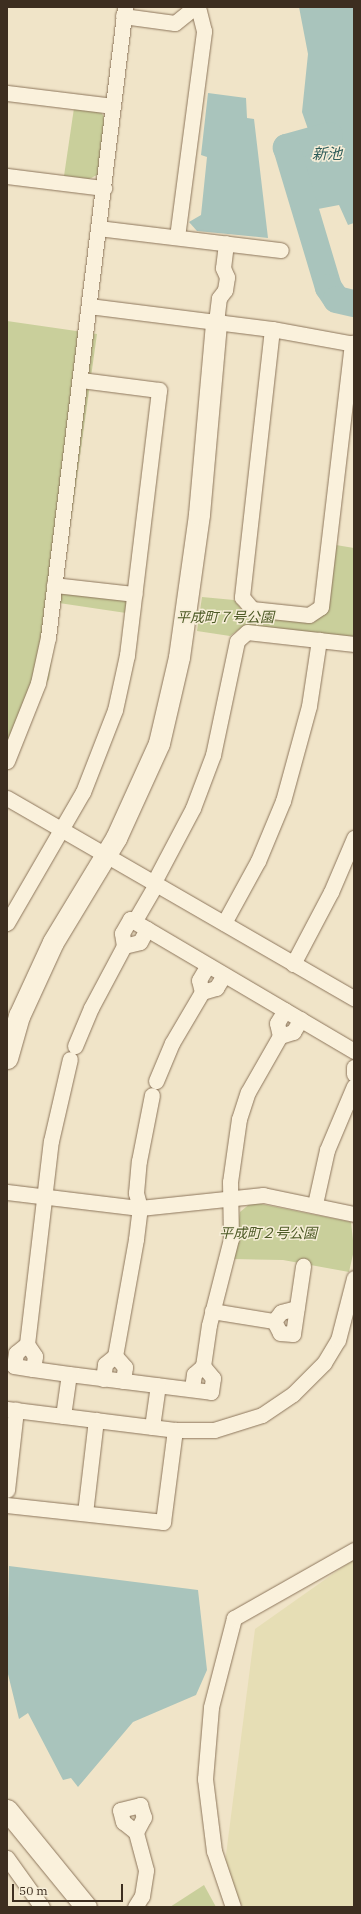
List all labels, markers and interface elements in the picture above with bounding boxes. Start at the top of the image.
water label: 新池 [312,145,342,163]
park label: 平成町７号公園 [176,609,274,625]
park label: 平成町２号公園 [219,1225,317,1241]
scale bar [14,1876,125,1902]
text: 50 m [19,1883,48,1898]

